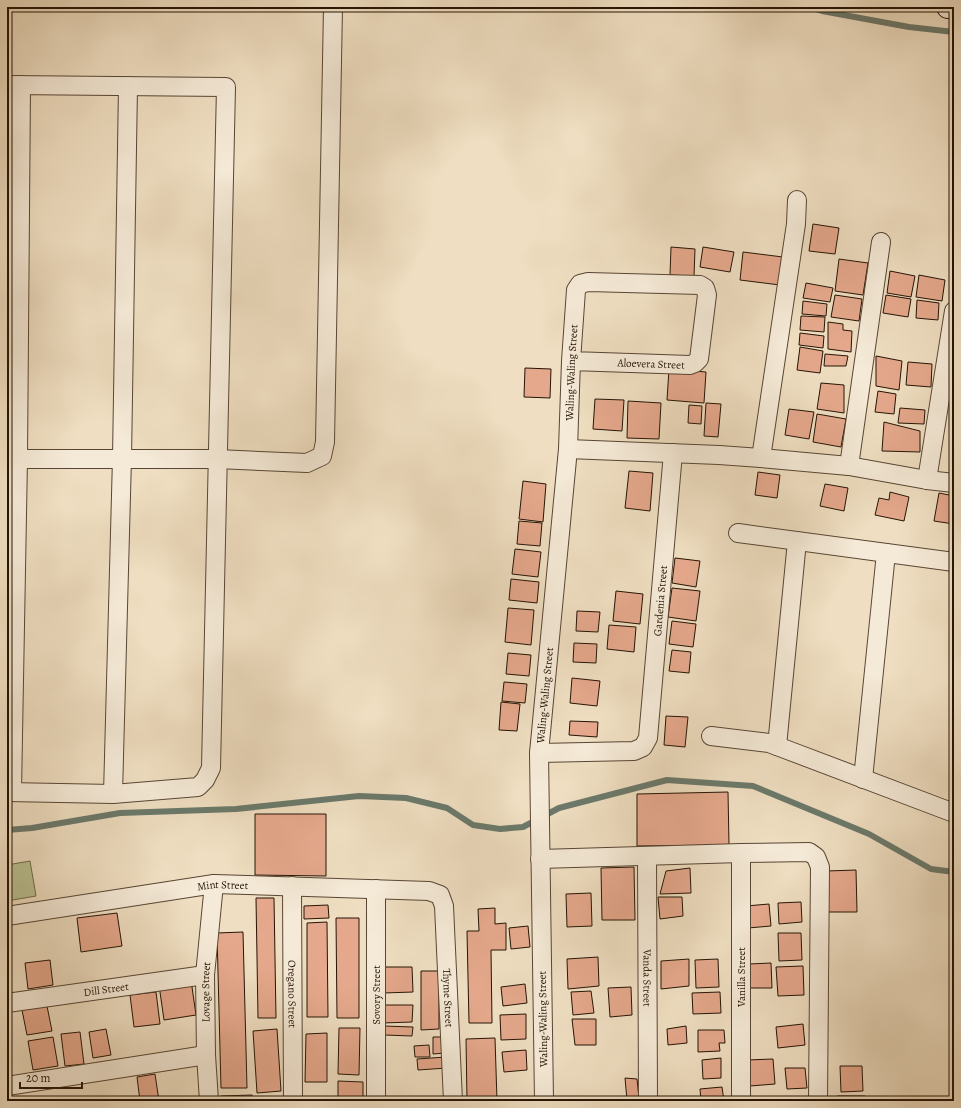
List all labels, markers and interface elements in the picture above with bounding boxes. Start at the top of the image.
street label: Waling-Waling Street [561,324,581,422]
street label: Aloevera Street [616,355,685,373]
street label: Gardenia Street [649,564,671,637]
street label: Waling-Waling Street [532,646,557,745]
street label: Mint Street [196,876,249,894]
street label: Vanilla Street [734,947,749,1008]
street label: Vanda Street [640,948,655,1007]
street label: Oregano Street [285,960,300,1028]
street label: Lovage Street [198,961,214,1022]
street label: Sovory Street [369,965,384,1025]
street label: Thyme Street [439,968,457,1028]
street label: Waling-Waling Street [535,970,551,1068]
street label: Dill Street [82,978,130,1000]
scale bar [20,1064,82,1090]
text: 20 m [26,1070,50,1086]

